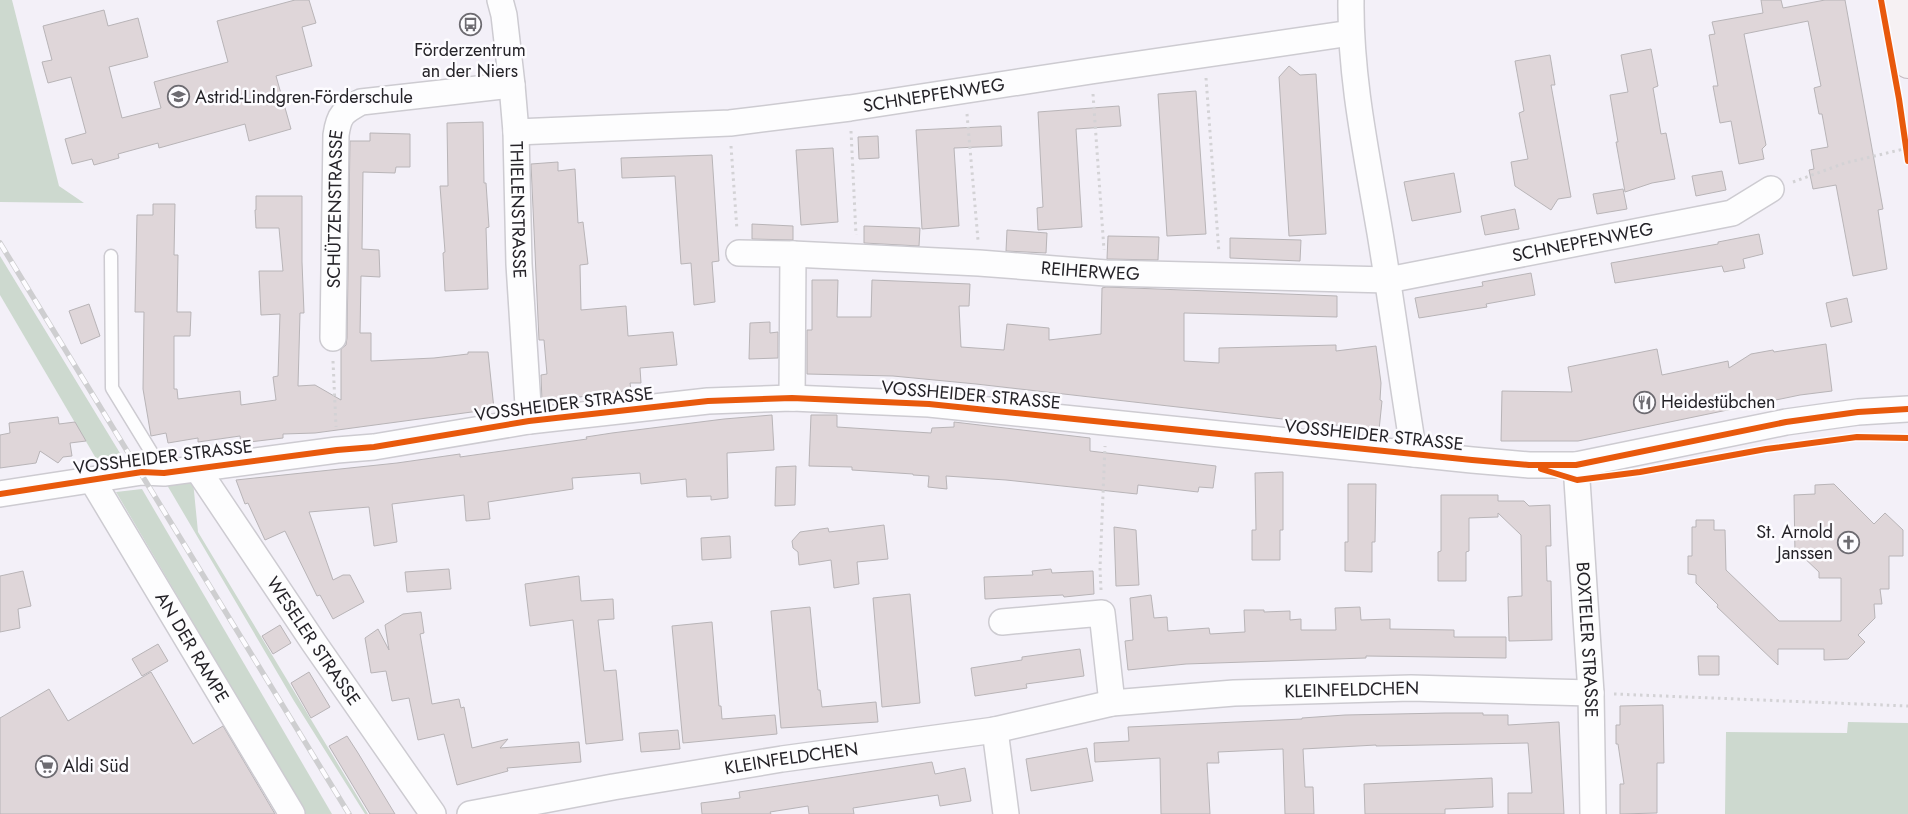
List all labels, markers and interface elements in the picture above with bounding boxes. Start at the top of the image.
bus stop icon: Förderzentrum an der Niers [458,13,482,37]
place label: Förderzentrum an der Niers [414,37,526,84]
street label: SCHNEPFENWEG [861,71,1007,119]
place label: Astrid-Lindgren-Förderschule [195,84,413,110]
school or university icon: Astrid-Lindgren-Förderschule [167,85,191,109]
street label: SCHÜTZENSTRASSE [321,128,350,289]
street label: THIELENSTRASSE [503,141,533,279]
street label: SCHNEPFENWEG [1510,216,1656,269]
street label: REIHERWEG [1040,255,1140,287]
street label: VOSSHEIDER STRASSE [880,374,1062,416]
street label: VOSSHEIDER STRASSE [473,380,655,428]
place label: Heidestübchen [1661,389,1775,415]
restaurant icon: Heidestübchen [1633,390,1657,414]
street label: VOSSHEIDER STRASSE [1283,413,1465,457]
street label: VOSSHEIDER STRASSE [72,433,254,481]
place label: St. Arnold Janssen [1756,519,1833,566]
church icon: St. Arnold Janssen [1837,530,1861,554]
street label: BOXTELER STRASSE [1569,561,1604,718]
street label: WESELER STRASSE [260,572,367,711]
street label: AN DER RAMPE [149,587,236,708]
street label: KLEINFELDCHEN [1284,675,1419,705]
street label: KLEINFELDCHEN [722,736,860,781]
place label: Aldi Süd [63,753,129,779]
supermarket icon: Aldi Süd [35,754,59,778]

